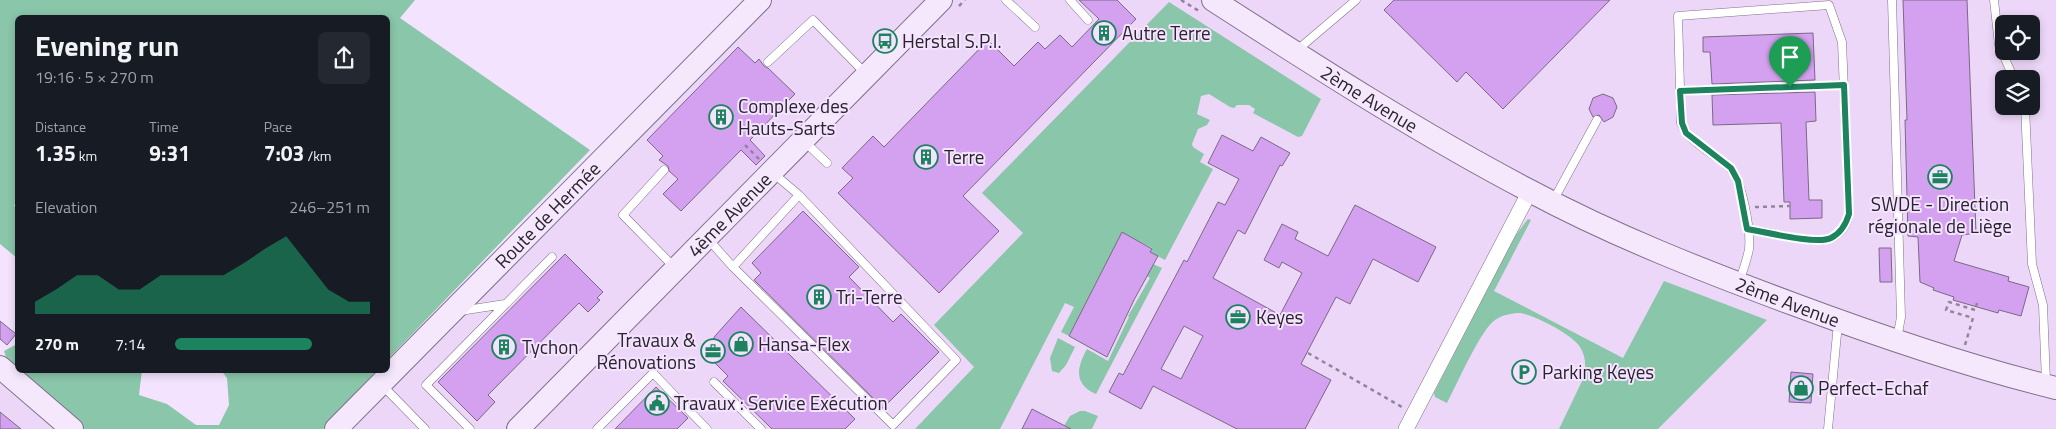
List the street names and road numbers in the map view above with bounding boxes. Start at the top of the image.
street label: 2ème Avenue [1315,57,1424,139]
street label: Route de Hermée [488,155,607,275]
street label: 4ème Avenue [680,165,778,263]
street label: 2ème Avenue [1732,269,1844,334]

